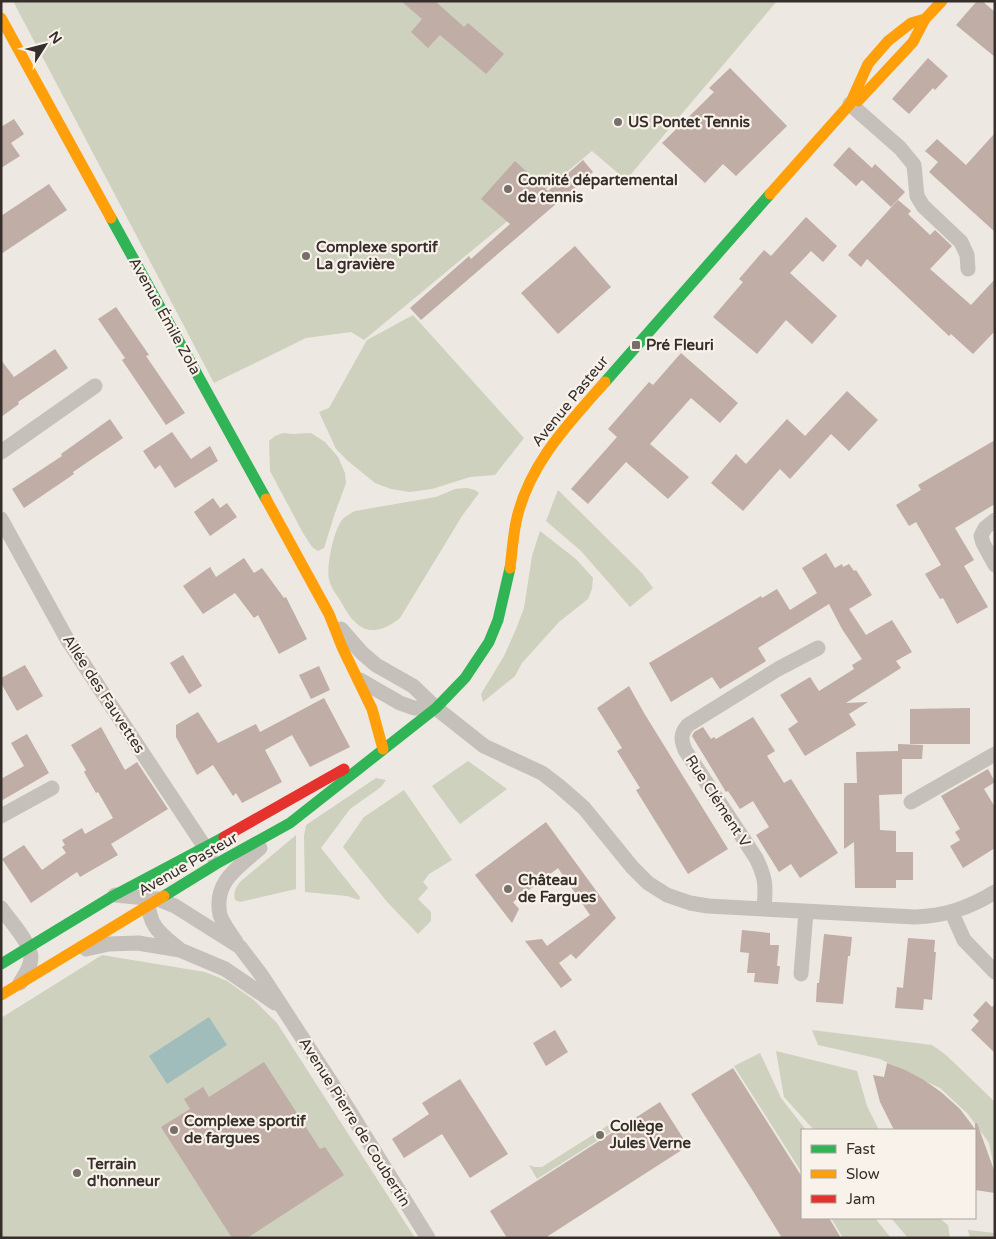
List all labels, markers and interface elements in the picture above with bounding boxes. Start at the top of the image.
north arrow [20,20,70,70]
text: N [45,28,65,47]
place label: US Pontet Tennis [628,113,750,131]
marker: US Pontet Tennis [612,116,624,128]
place label: Comité départemental de tennis [518,171,678,206]
marker: Comité départemental de tennis [502,183,514,195]
place label: Complexe sportif La gravière [316,238,438,274]
marker: Complexe sportif La gravière [300,250,312,262]
street label: Avenue Émile Zola [125,254,205,378]
place label: Pré Fleuri [646,336,714,354]
marker: Pré Fleuri [630,339,642,351]
street label: Avenue Pasteur [528,352,612,450]
street label: Allée des Fauvettes [59,631,149,757]
street label: Rue Clément V [682,752,755,851]
street label: Avenue Pasteur [135,828,241,900]
place label: Château de Fargues [518,871,596,907]
marker: Château de Fargues [502,883,514,895]
street label: Avenue Pierre de Coubertin [295,1034,415,1210]
place label: Complexe sportif de fargues [184,1112,306,1148]
place label: Collège Jules Verne [609,1117,691,1152]
marker: Complexe sportif de fargues [168,1124,180,1136]
marker: Collège Jules Verne [594,1129,606,1141]
legend [801,1129,976,1219]
text: Fast [846,1140,876,1158]
place label: Terrain d'honneur [86,1155,160,1190]
text: Slow [846,1165,880,1183]
marker: Terrain d'honneur [71,1167,83,1179]
text: Jam [846,1190,875,1208]

